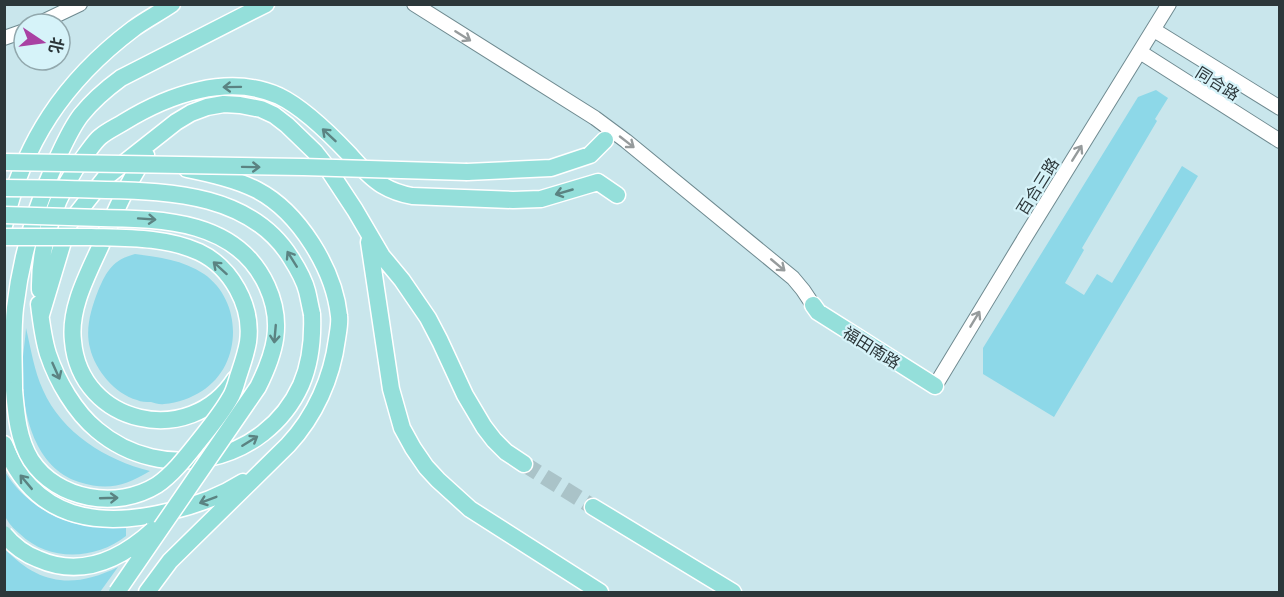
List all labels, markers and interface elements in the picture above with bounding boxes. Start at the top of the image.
north arrow [12,12,72,72]
one-way arrow [454,30,471,42]
text: 北 [46,36,68,55]
street label: 同合路 [1193,62,1243,104]
one-way arrow [222,81,242,93]
one-way arrow [322,128,337,142]
one-way arrow [618,136,634,148]
one-way arrow [1072,145,1084,162]
street label: 百合三路 [1012,154,1062,218]
one-way arrow [241,161,261,172]
one-way arrow [555,187,574,198]
one-way arrow [136,214,156,225]
one-way arrow [285,251,297,268]
one-way arrow [769,259,785,272]
one-way arrow [213,261,228,275]
one-way arrow [970,311,982,328]
street label: 福田南路 [840,322,904,372]
one-way arrow [269,324,280,344]
one-way arrow [50,362,62,380]
one-way arrow [241,435,258,447]
one-way arrow [20,474,33,490]
one-way arrow [98,492,118,504]
one-way arrow [199,495,217,506]

